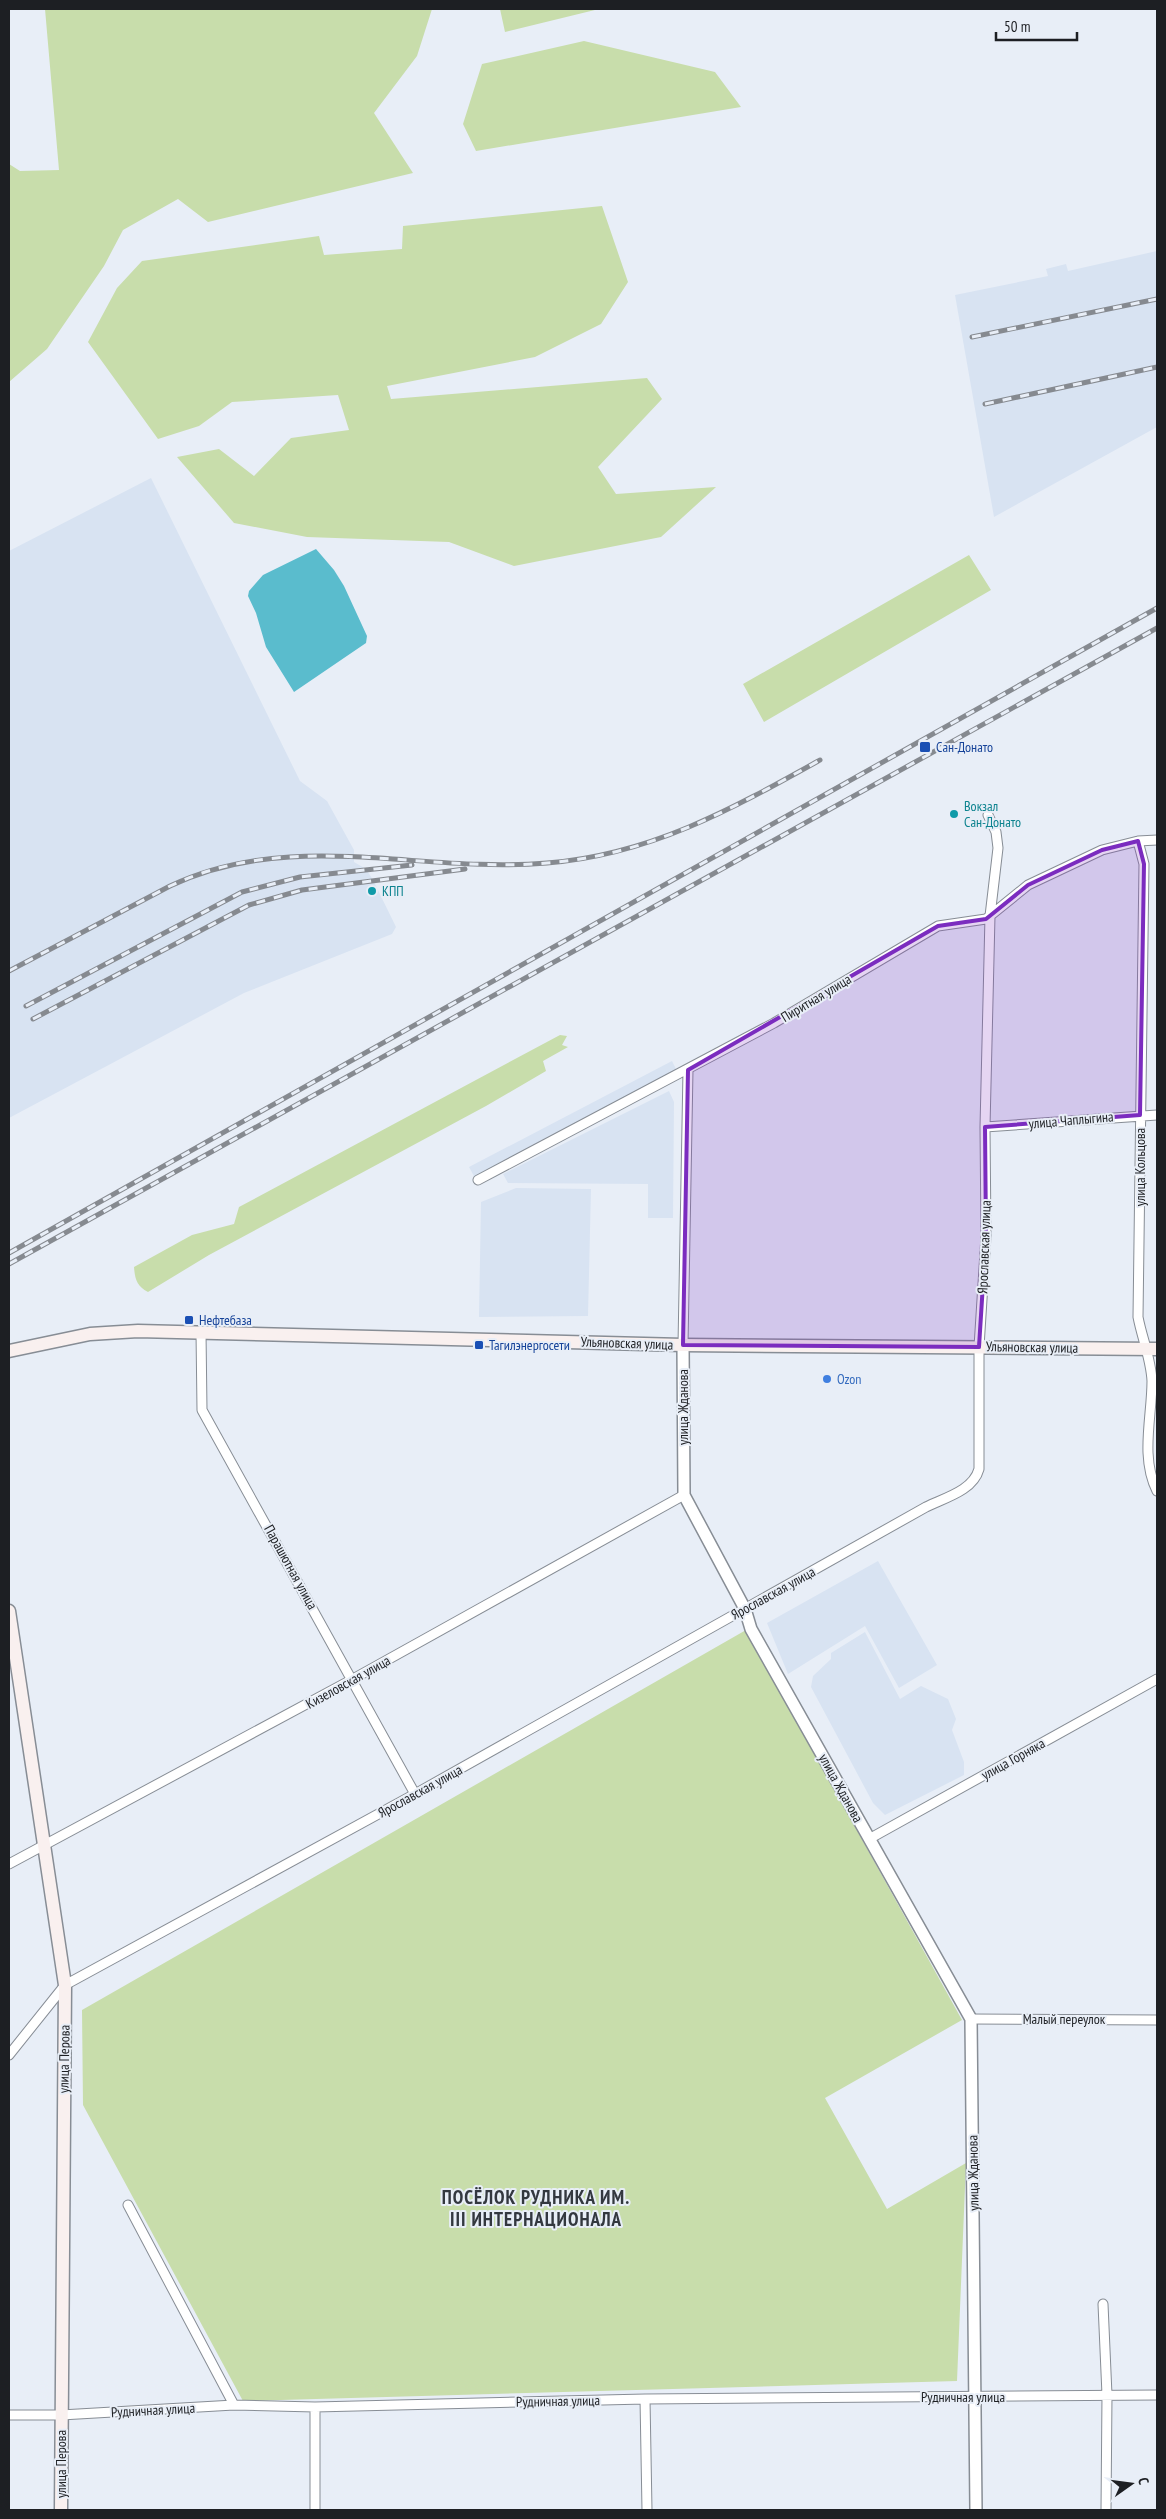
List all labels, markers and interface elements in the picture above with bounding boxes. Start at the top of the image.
scale bar [996,10,1077,42]
text: 50 m [1004,17,1030,36]
place label: Сан-Донато [936,738,993,756]
marker: Сан-Донато [918,740,932,754]
place label: Вокзал Сан-Донато [964,797,1021,831]
marker: Вокзал Сан-Донато [948,808,960,820]
place label: КПП [382,882,404,900]
marker: КПП [366,885,378,897]
street label: Пиритная улица [778,970,854,1026]
street label: улица Чаплыгина [1028,1107,1114,1133]
street label: улица Кольцова [1131,1128,1149,1206]
street label: Ярославская улица [973,1200,995,1294]
place label: Нефтебаза [199,1311,252,1329]
marker: Нефтебаза [183,1314,195,1326]
street label: Ульяновская улица [580,1332,674,1354]
place label: Тагилэнергосети [489,1336,570,1354]
street label: Ульяновская улица [986,1337,1078,1357]
marker: Тагилэнергосети [473,1339,485,1351]
street label: улица Жданова [674,1369,692,1445]
place label: Ozon [837,1370,862,1388]
marker: Ozon [821,1373,833,1385]
street label: Парашютная улица [260,1521,322,1613]
street label: Ярославская улица [728,1562,818,1624]
street label: Кизеловская улица [303,1651,393,1713]
street label: улица Горняка [978,1734,1048,1784]
street label: улица Жданова [815,1750,867,1826]
street label: Ярославская улица [375,1760,465,1822]
street label: Малый переулок [1023,2010,1106,2028]
street label: улица Перова [54,2025,74,2093]
street label: улица Жданова [963,2135,983,2211]
district label: ПОСЁЛОК РУДНИКА ИМ. III ИНТЕРНАЦИОНАЛА [442,2185,630,2231]
street label: Рудничная улица [921,2388,1005,2406]
street label: Рудничная улица [516,2391,600,2411]
street label: Рудничная улица [111,2399,195,2421]
street label: улица Перова [52,2430,70,2498]
north arrow [1106,2459,1156,2509]
text: С [1134,2476,1153,2487]

